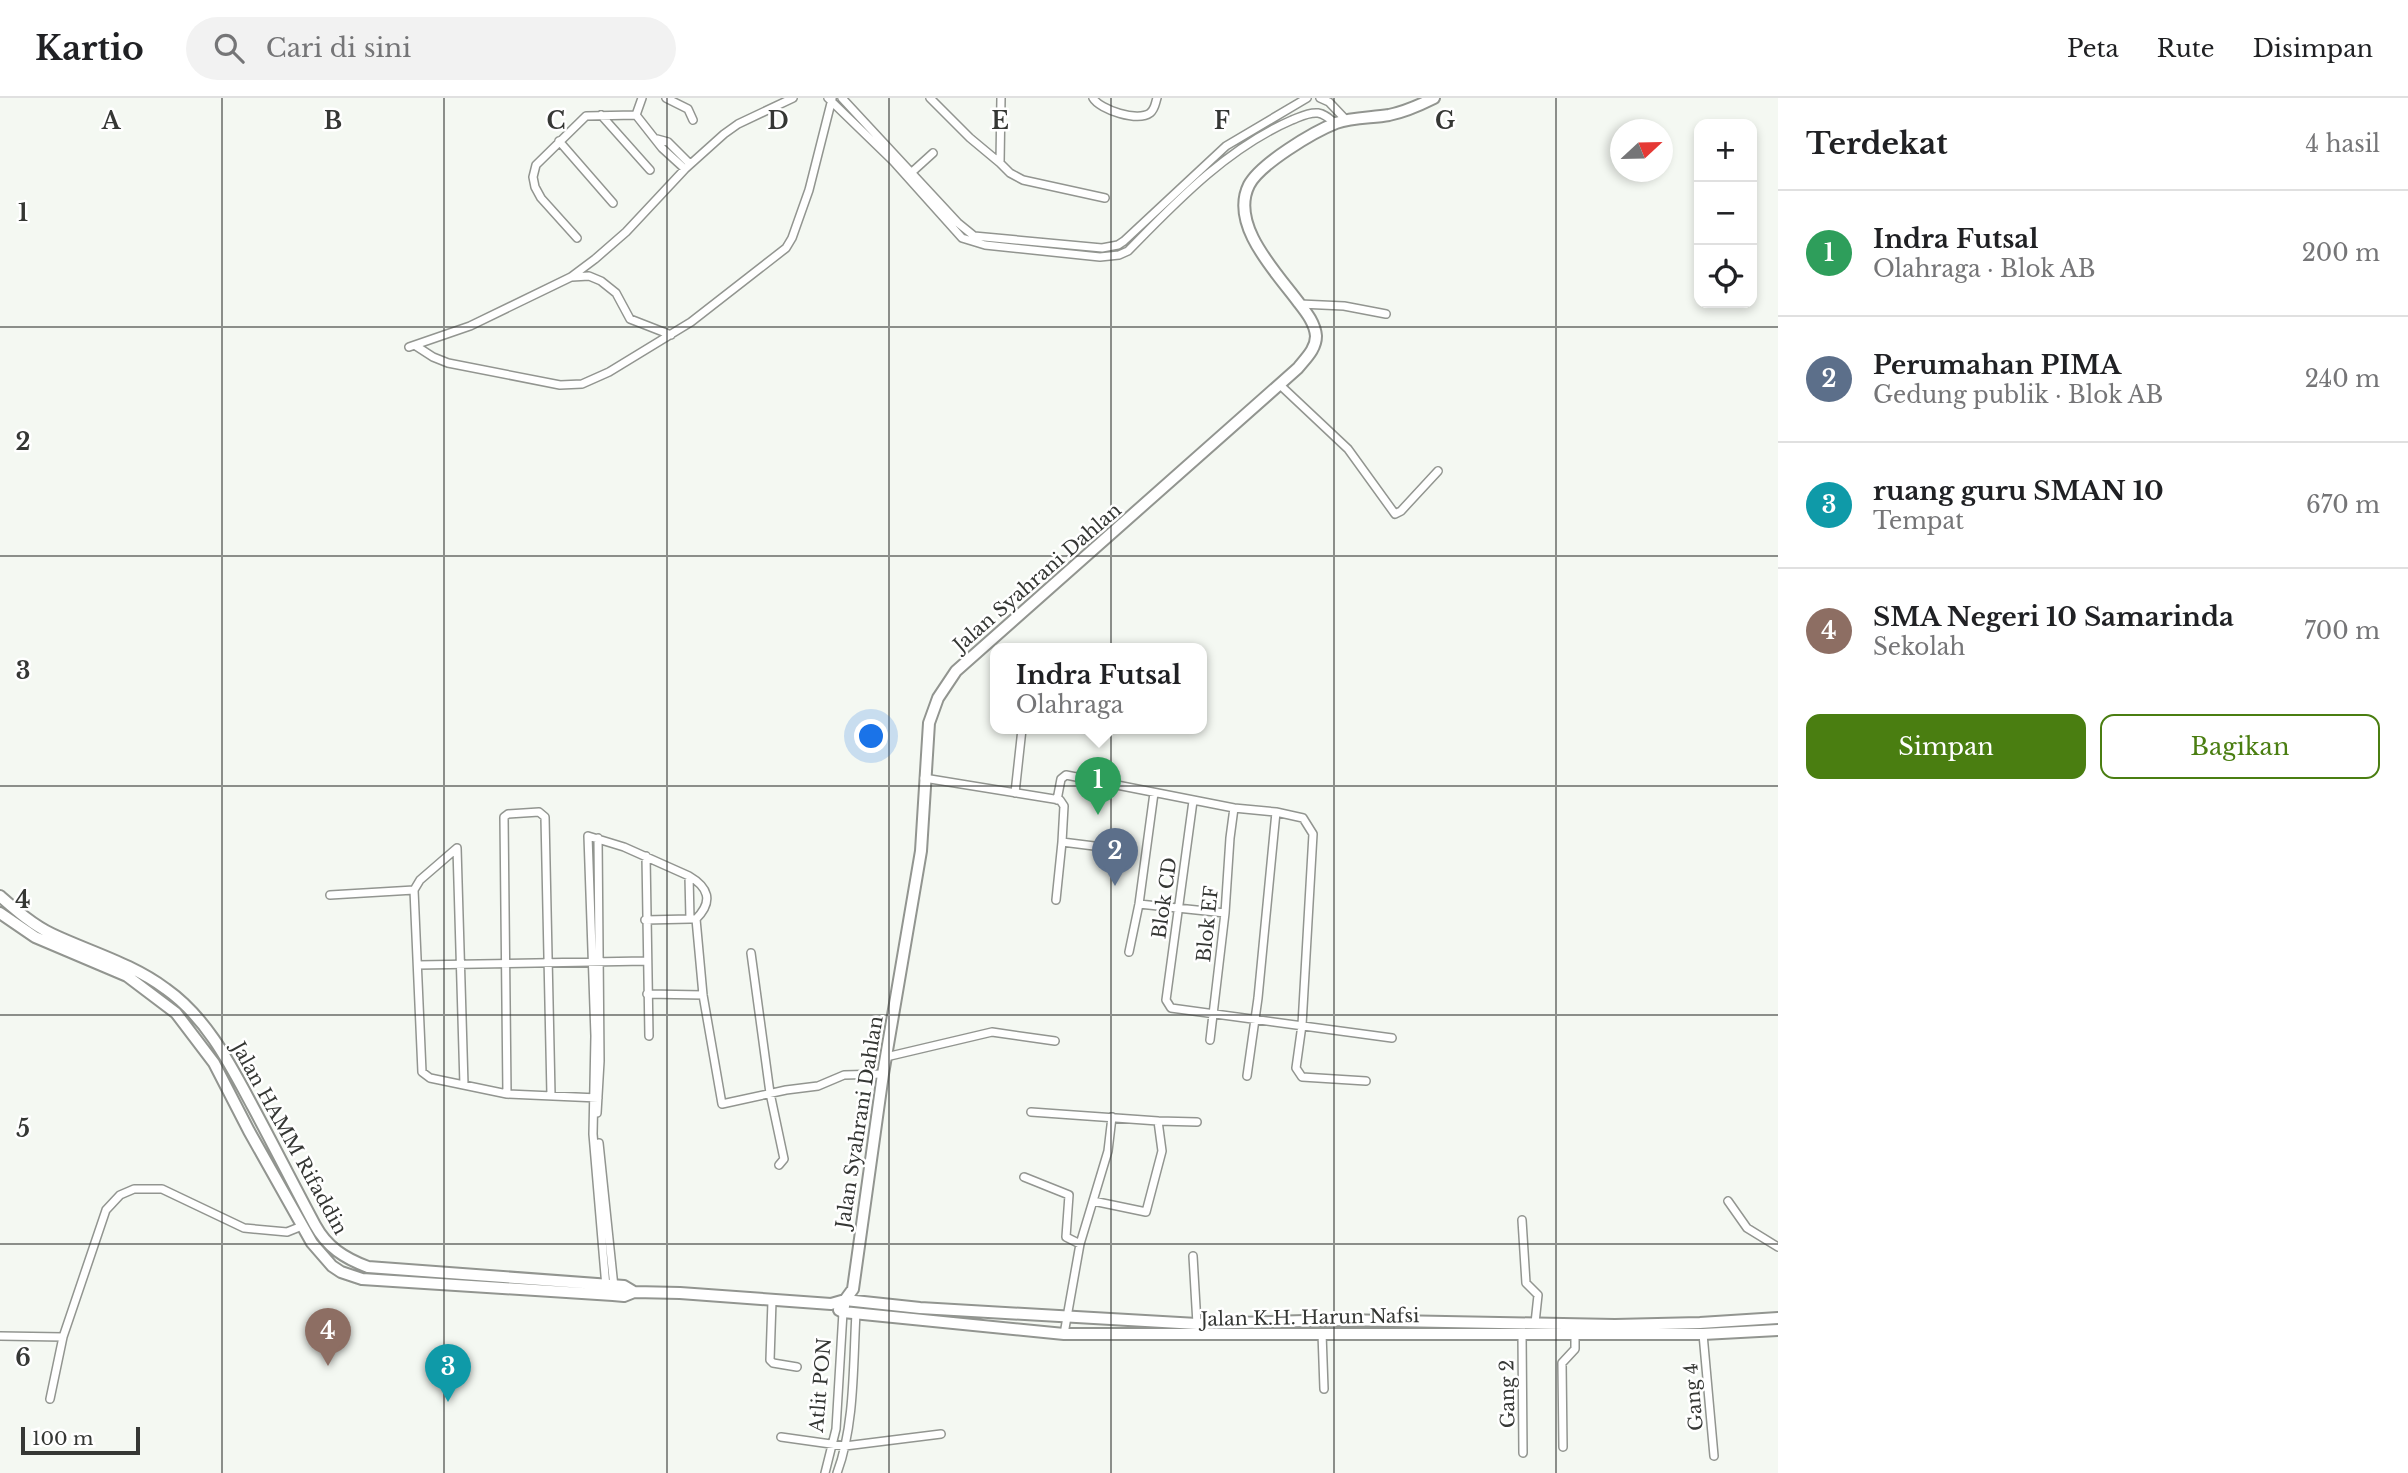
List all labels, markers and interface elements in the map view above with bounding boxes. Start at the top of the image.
search box [186,17,676,80]
text: Kartio [35,28,144,69]
icon: search [210,29,248,67]
text: Cari di sini [266,32,411,64]
text: Peta [2067,34,2119,63]
text: Rute [2157,34,2215,63]
text: Disimpan [2253,34,2373,63]
text: A [101,107,122,135]
text: B [324,107,342,135]
text: C [547,107,565,135]
text: D [767,107,789,135]
text: E [991,107,1009,135]
text: F [1214,107,1230,135]
text: G [1435,107,1455,135]
north arrow [1610,119,1673,182]
map controls [1694,119,1757,308]
button: + [1694,119,1757,182]
text: Terdekat [1806,125,1948,162]
text: 4 hasil [2306,130,2380,158]
button: − [1694,182,1757,245]
text: 1 [18,199,28,227]
text: Indra Futsal [1873,223,2038,255]
text: 1 [1824,239,1834,267]
text: 200 m [2302,239,2380,267]
button: locate [1694,245,1757,308]
text: Olahraga · Blok AB [1873,255,2095,283]
text: Perumahan PIMA [1873,349,2121,381]
text: 2 [1822,365,1836,393]
text: 240 m [2305,365,2380,393]
text: Gedung publik · Blok AB [1873,381,2163,409]
text: 2 [16,428,30,456]
text: ruang guru SMAN 10 [1873,475,2164,507]
text: 3 [1822,491,1836,519]
text: 670 m [2306,491,2380,519]
street label: Jalan Syahrani Dahlan [946,498,1126,658]
text: Tempat [1873,507,1964,535]
text: SMA Negeri 10 Samarinda [1873,601,2234,633]
text: 4 [1821,617,1837,645]
text: 700 m [2304,617,2380,645]
text: Sekolah [1873,633,1965,661]
popup [990,643,1207,734]
text: 3 [16,657,30,685]
text: Indra Futsal [1016,659,1181,691]
text: Olahraga [1016,691,1124,719]
button: Simpan [1806,714,2086,779]
button: Bagikan [2100,714,2380,779]
your location [854,719,888,753]
pin: 1 [1075,757,1121,815]
pin: 2 [1092,828,1138,886]
street label: Blok CD [1147,856,1182,940]
street label: Blok EF [1192,884,1223,963]
text: 4 [15,886,31,914]
street label: Jalan Syahrani Dahlan [831,1014,888,1233]
street label: Jalan HAMM Rifaddin [226,1035,352,1239]
text: 5 [16,1115,30,1143]
street label: Jalan K.H. Harun Nafsi [1197,1304,1420,1331]
pin: 4 [305,1308,351,1366]
street label: Atlit PON [805,1337,836,1434]
text: 6 [15,1344,31,1372]
pin: 3 [425,1344,471,1402]
street label: Gang 2 [1495,1360,1520,1428]
street label: Gang 4 [1679,1362,1708,1432]
scale bar [21,1424,140,1456]
text: 100 m [32,1427,93,1450]

